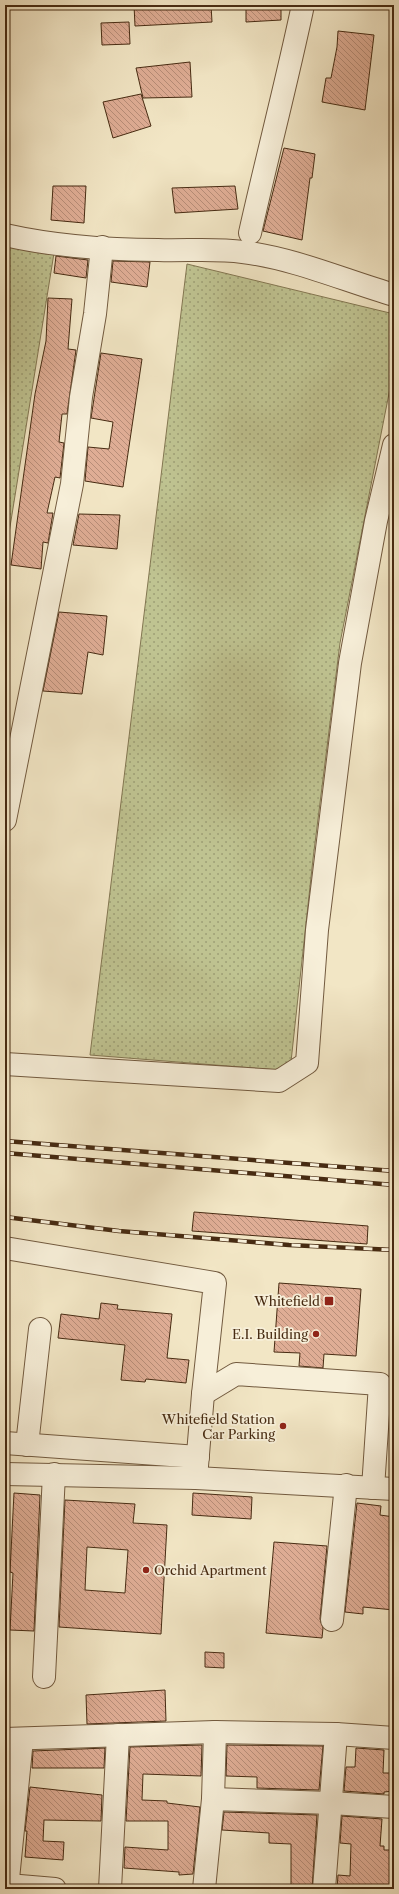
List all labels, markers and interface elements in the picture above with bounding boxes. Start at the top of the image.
place label: Whitefield [253,1293,320,1309]
marker: Whitefield [323,1295,335,1307]
place label: E.I. Building [232,1326,308,1342]
marker: E.I. Building [311,1329,321,1339]
place label: Whitefield Station Car Parking [161,1411,275,1442]
marker: Whitefield Station Car Parking [278,1421,288,1431]
place label: Orchid Apartment [154,1562,267,1578]
marker: Orchid Apartment [141,1565,151,1575]

